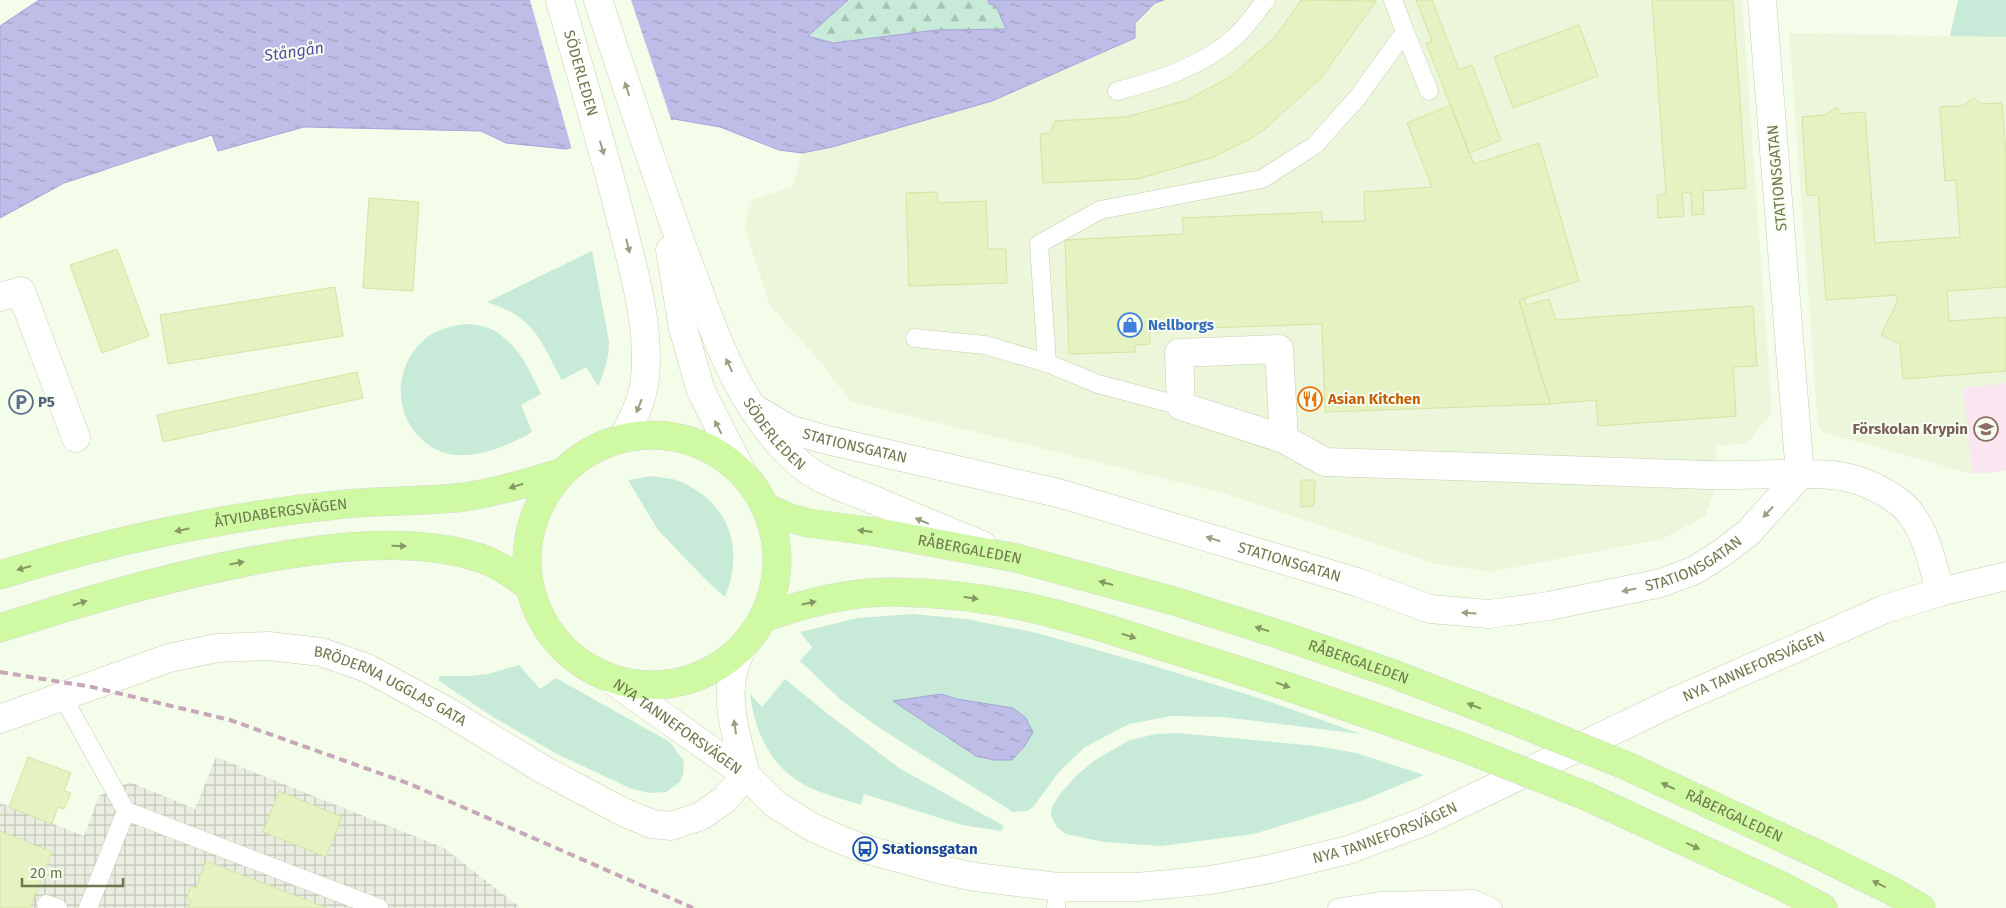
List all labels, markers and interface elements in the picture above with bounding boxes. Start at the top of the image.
street label: SÖDERLEDEN [560,28,602,118]
water label: Stångån [262,38,325,65]
one-way arrow [623,81,631,96]
street label: STATIONSGATAN [1763,124,1791,232]
one-way arrow [598,140,606,155]
one-way arrow [624,238,632,253]
shop icon: Nellborgs [1117,312,1143,338]
place label: Nellborgs [1148,316,1214,334]
one-way arrow [724,358,732,372]
restaurant icon: Asian Kitchen [1297,386,1323,412]
parking icon: P5 [8,389,34,415]
place label: Asian Kitchen [1327,390,1421,408]
place label: P5 [38,393,55,411]
street label: SÖDERLEDEN [739,395,809,474]
one-way arrow [634,399,642,413]
school or university icon: Förskolan Krypin [1973,416,1999,442]
one-way arrow [714,420,722,434]
place label: Förskolan Krypin [1853,420,1968,438]
street label: STATIONSGATAN [800,424,909,467]
one-way arrow [509,483,524,491]
street label: ÅTVIDABERGSVÄGEN [213,495,348,531]
one-way arrow [1762,506,1774,518]
one-way arrow [915,516,929,524]
one-way arrow [174,526,190,534]
one-way arrow [857,527,873,535]
street label: RÅBERGALEDEN [916,531,1024,568]
street label: STATIONSGATAN [1644,532,1745,595]
one-way arrow [1205,535,1220,543]
street label: STATIONSGATAN [1236,538,1343,586]
one-way arrow [391,542,407,550]
one-way arrow [230,559,245,567]
one-way arrow [17,564,32,572]
one-way arrow [1099,578,1114,586]
one-way arrow [1622,586,1637,594]
one-way arrow [963,595,979,603]
one-way arrow [73,598,88,606]
one-way arrow [802,599,817,607]
one-way arrow [1461,609,1477,617]
one-way arrow [1255,624,1270,632]
street label: NYA TANNEFORSVÄGEN [1680,628,1827,706]
one-way arrow [1121,632,1136,640]
street label: RÅBERGALEDEN [1306,636,1411,688]
street label: BRÖDERNA UGGLAS GATA [313,642,470,730]
street label: NYA TANNEFORSVÄGEN [610,675,745,778]
one-way arrow [1276,682,1291,689]
one-way arrow [1467,701,1481,709]
one-way arrow [731,719,739,735]
one-way arrow [1661,781,1675,789]
street label: RÅBERGALEDEN [1682,785,1786,846]
street label: NYA TANNEFORSVÄGEN [1311,798,1460,867]
bus stop icon: Stationsgatan [852,836,878,862]
place label: Stationsgatan [882,840,978,858]
one-way arrow [1686,842,1700,850]
scale bar [22,856,124,888]
text: 20 m [30,864,63,882]
one-way arrow [1872,880,1886,888]

